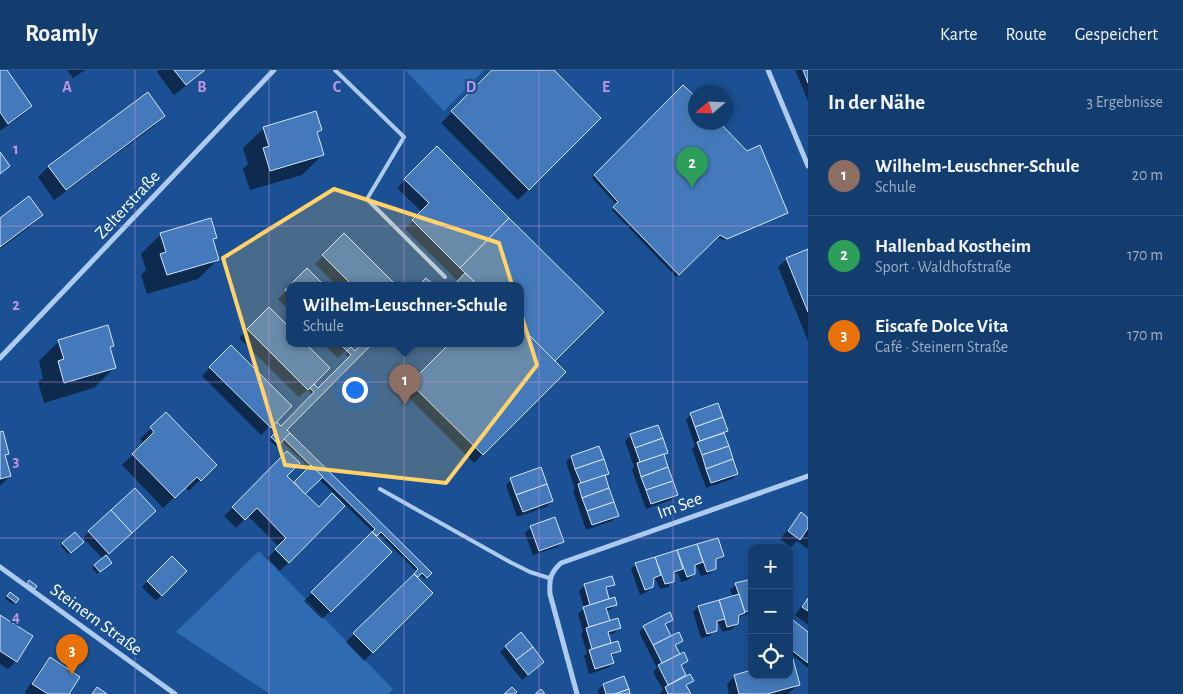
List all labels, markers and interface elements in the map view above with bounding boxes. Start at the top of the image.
text: Roamly [25,22,98,46]
text: Karte [940,26,977,44]
text: Route [1005,26,1047,44]
text: Gespeichert [1075,26,1158,44]
text: A [62,79,72,95]
text: B [197,79,207,95]
text: C [333,79,342,95]
text: D [466,79,477,95]
text: E [602,79,610,95]
north arrow [688,85,733,130]
text: In der Nähe [828,92,925,113]
text: 3 Ergebnisse [1086,94,1163,110]
text: 1 [13,141,19,157]
pin: 2 [676,147,708,188]
text: Wilhelm-Leuschner-Schule [875,157,1080,176]
street label: Zelterstraße [92,167,164,243]
text: 1 [841,167,847,183]
text: 20 m [1132,167,1163,183]
text: Schule [875,179,916,195]
text: Hallenbad Kostheim [875,237,1031,256]
text: 2 [840,247,848,263]
text: 170 m [1127,247,1163,263]
text: Sport · Waldhofstraße [875,259,1011,275]
popup [286,282,524,347]
text: Wilhelm-Leuschner-Schule [303,296,507,315]
text: 2 [12,297,20,313]
text: Eiscafe Dolce Vita [875,317,1008,336]
text: Schule [303,318,344,334]
text: 3 [841,327,847,343]
text: 170 m [1127,327,1163,343]
text: Café · Steinern Straße [875,339,1008,355]
pin: 1 [389,364,421,405]
your location [342,377,368,403]
text: 3 [13,453,20,469]
street label: Im See [655,490,705,522]
map controls [748,544,793,679]
button: + [748,544,793,589]
street label: Steinern Straße [47,581,145,659]
button: − [748,589,793,634]
text: 4 [12,609,20,625]
pin: 3 [56,634,88,675]
button: locate [748,634,793,679]

